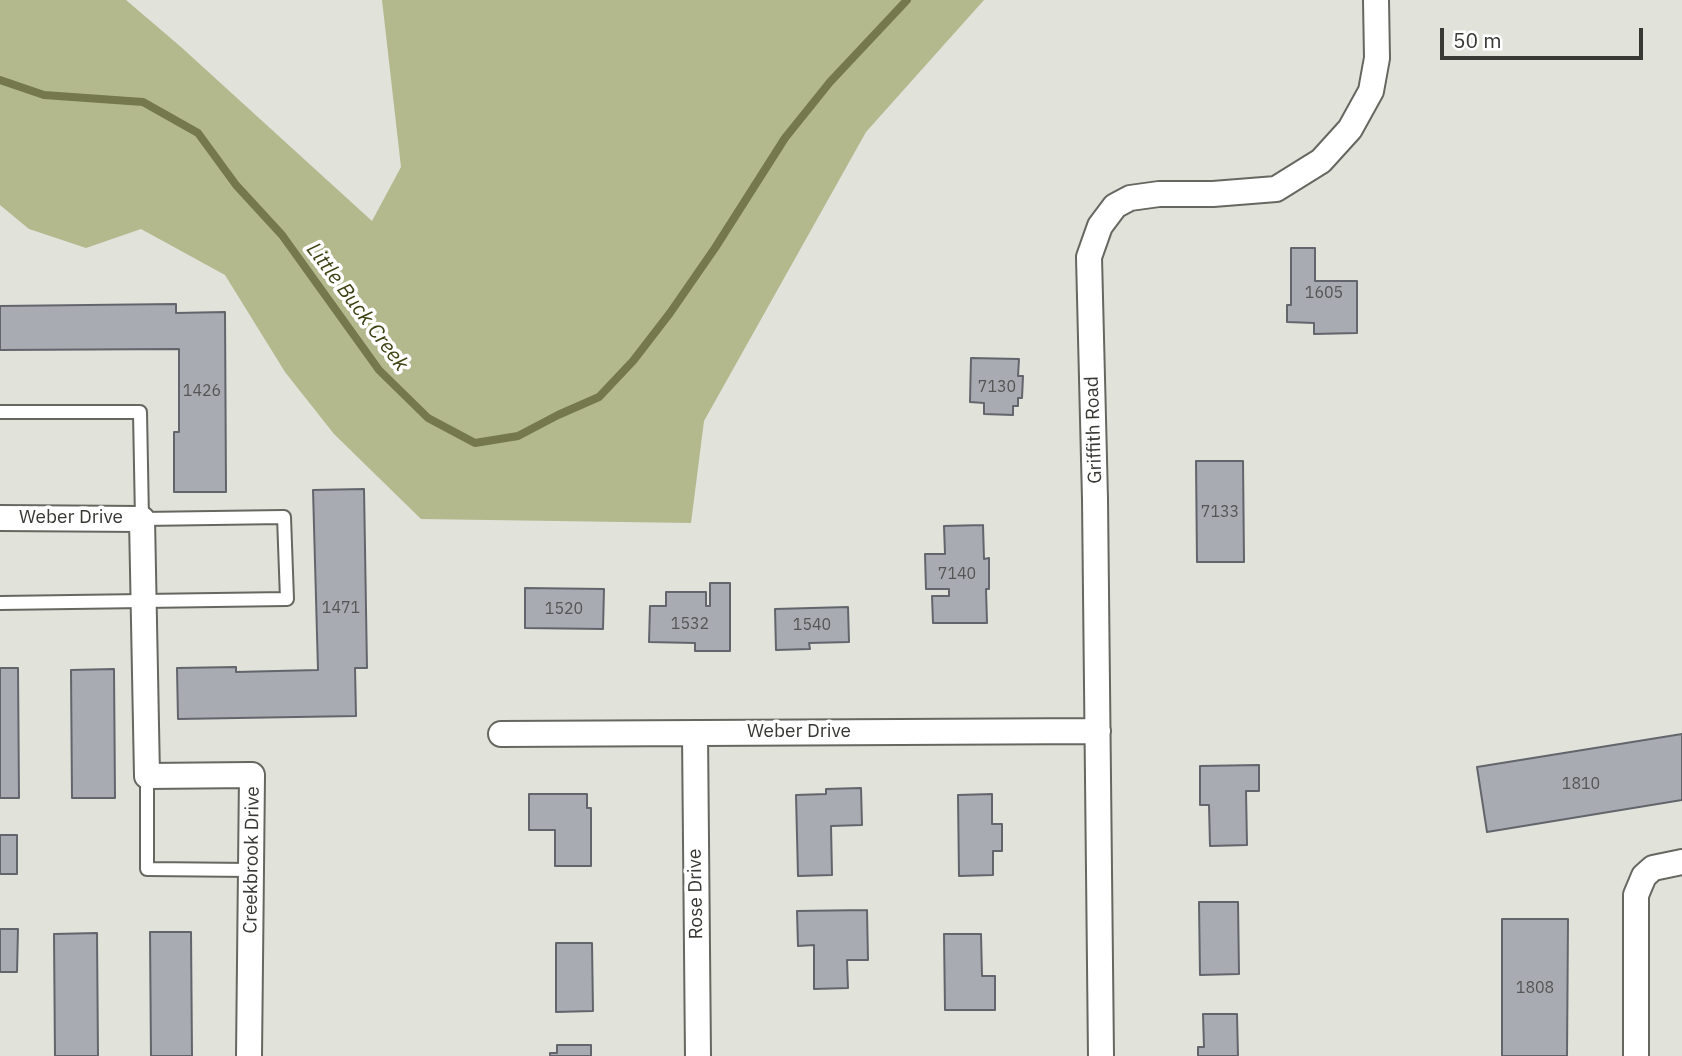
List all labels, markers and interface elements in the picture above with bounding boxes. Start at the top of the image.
scale bar [1444,14,1647,58]
text: 50 m [1453,26,1502,54]
water label: Little Buck Creek [301,238,413,376]
house number: 1605 [1305,283,1343,303]
street label: Griffith Road [1081,376,1107,484]
house number: 7130 [978,377,1016,397]
house number: 1426 [183,381,221,401]
house number: 7133 [1201,502,1239,522]
street label: Weber Drive [19,507,123,529]
house number: 7140 [938,564,976,584]
house number: 1471 [322,598,360,618]
house number: 1520 [545,599,583,619]
house number: 1532 [671,614,709,634]
house number: 1540 [793,615,831,635]
street label: Weber Drive [747,721,851,743]
house number: 1810 [1562,774,1600,794]
street label: Creekbrook Drive [239,786,265,934]
street label: Rose Drive [684,848,708,940]
house number: 1808 [1516,978,1554,998]

